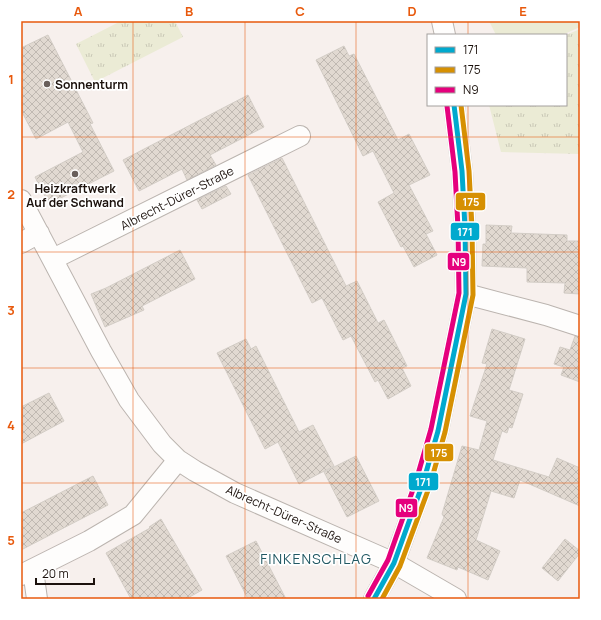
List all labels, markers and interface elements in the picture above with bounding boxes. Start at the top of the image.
text: A [74,2,83,20]
text: B [185,2,193,20]
text: C [295,2,305,20]
text: D [407,2,417,20]
text: E [519,2,527,20]
legend [427,34,567,106]
text: 171 [463,41,478,58]
text: 175 [463,61,481,78]
text: 1 [8,70,14,88]
place label: Sonnenturm [55,76,128,93]
marker: Sonnenturm [42,79,52,89]
text: N9 [463,81,479,98]
street label: Albrecht-Dürer-Straße [117,162,237,234]
marker: Heizkraftwerk Auf der Schwand [70,169,80,179]
place label: Heizkraftwerk Auf der Schwand [26,180,124,211]
text: 2 [7,185,15,203]
line badge: 175 [455,192,486,211]
text: 175 [462,194,480,209]
line badge: 171 [450,222,480,241]
text: 171 [457,224,473,239]
line badge: N9 [447,252,470,271]
text: N9 [452,254,467,269]
text: 3 [7,301,15,319]
text: 4 [7,416,15,434]
line badge: 175 [424,443,454,462]
text: 175 [430,445,448,460]
line badge: 171 [408,472,439,491]
text: 171 [415,474,431,489]
street label: Albrecht-Dürer-Straße [223,481,345,547]
line badge: N9 [395,498,418,518]
text: N9 [399,500,414,515]
text: 5 [7,531,15,549]
district label: FINKENSCHLAG [260,549,372,568]
scale bar [36,560,94,586]
text: 20 m [42,565,69,582]

